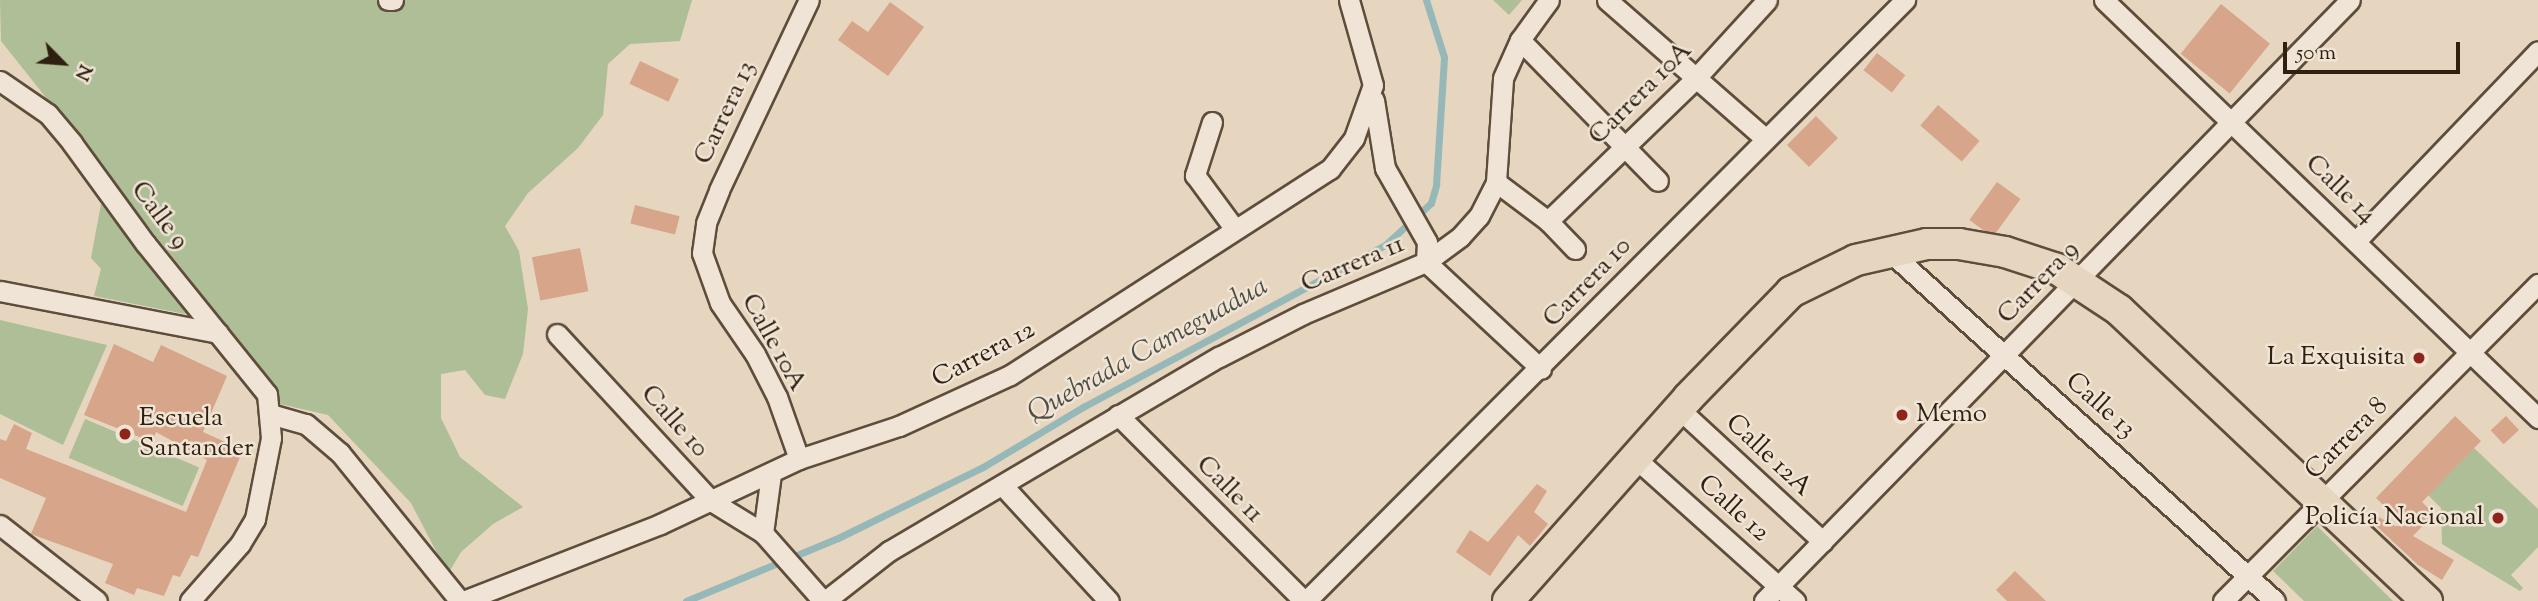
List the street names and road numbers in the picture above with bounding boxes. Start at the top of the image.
street label: Carrera 10A [1583,36,1699,152]
street label: Carrera 13 [689,56,763,170]
street label: Calle 14 [2298,149,2382,231]
street label: Calle 9 [123,176,195,256]
street label: Carrera 11 [1297,229,1409,301]
street label: Carrera 10 [1537,231,1639,335]
street label: Carrera 9 [1992,235,2086,331]
street label: Calle 10A [734,289,812,397]
street label: Carrera 12 [927,315,1041,395]
street label: Calle 13 [2058,366,2142,446]
street label: Calle 10 [633,379,715,465]
street label: Carrera 8 [2299,391,2395,487]
street label: Calle 12A [1718,408,1818,504]
street label: Calle 11 [1189,450,1269,530]
street label: Calle 12 [1691,469,1775,549]

